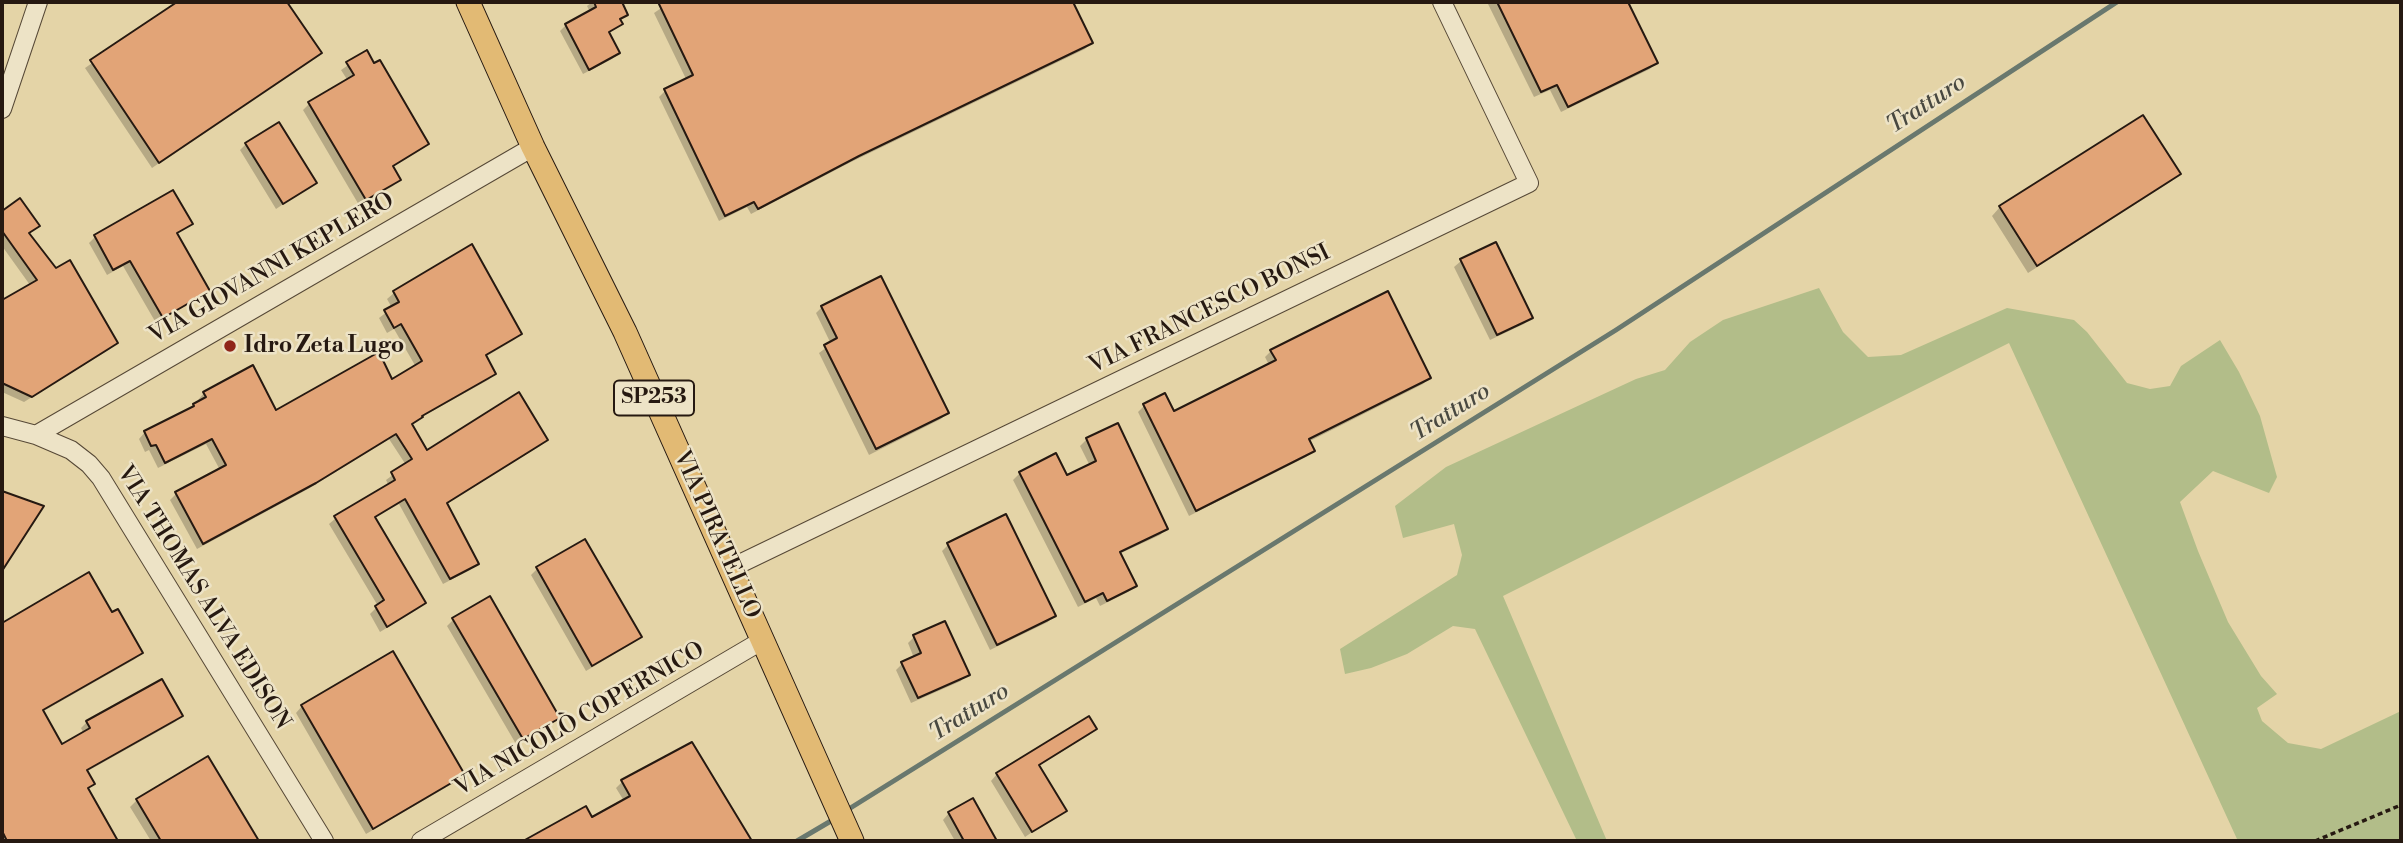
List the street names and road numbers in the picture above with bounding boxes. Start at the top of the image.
street label: VIA GIOVANNI KEPLERO [145,187,399,351]
street label: VIA FRANCESCO BONSI [1085,240,1335,380]
road number: SP253 [614,380,694,416]
street label: VIA PIRATELLO [667,447,765,623]
street label: VIA THOMAS ALVA EDISON [110,461,296,735]
street label: VIA NICOLÒ COPERNICO [450,637,710,803]

